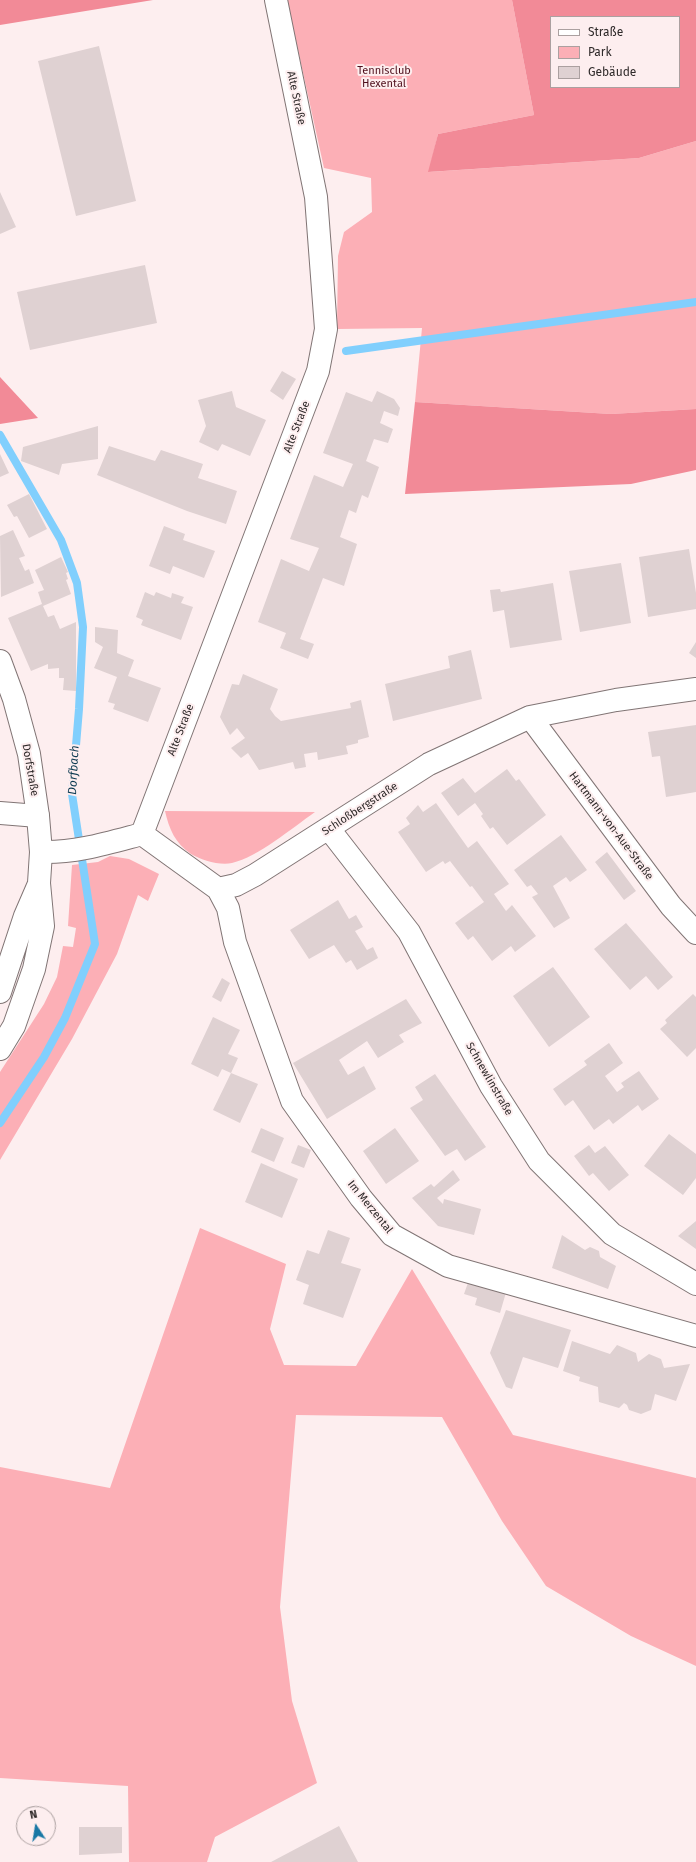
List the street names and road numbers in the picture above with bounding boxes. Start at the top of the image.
street label: Alte Straße [284,70,308,126]
street label: Alte Straße [281,399,313,455]
street label: Alte Straße [165,702,197,758]
street label: Dorfstraße [19,743,41,797]
street label: Hartmann-von-Aue-Straße [566,769,656,883]
street label: Schloßbergstraße [320,780,400,838]
street label: Schnewlinstraße [463,1040,515,1118]
street label: Im Merzental [345,1178,395,1236]

